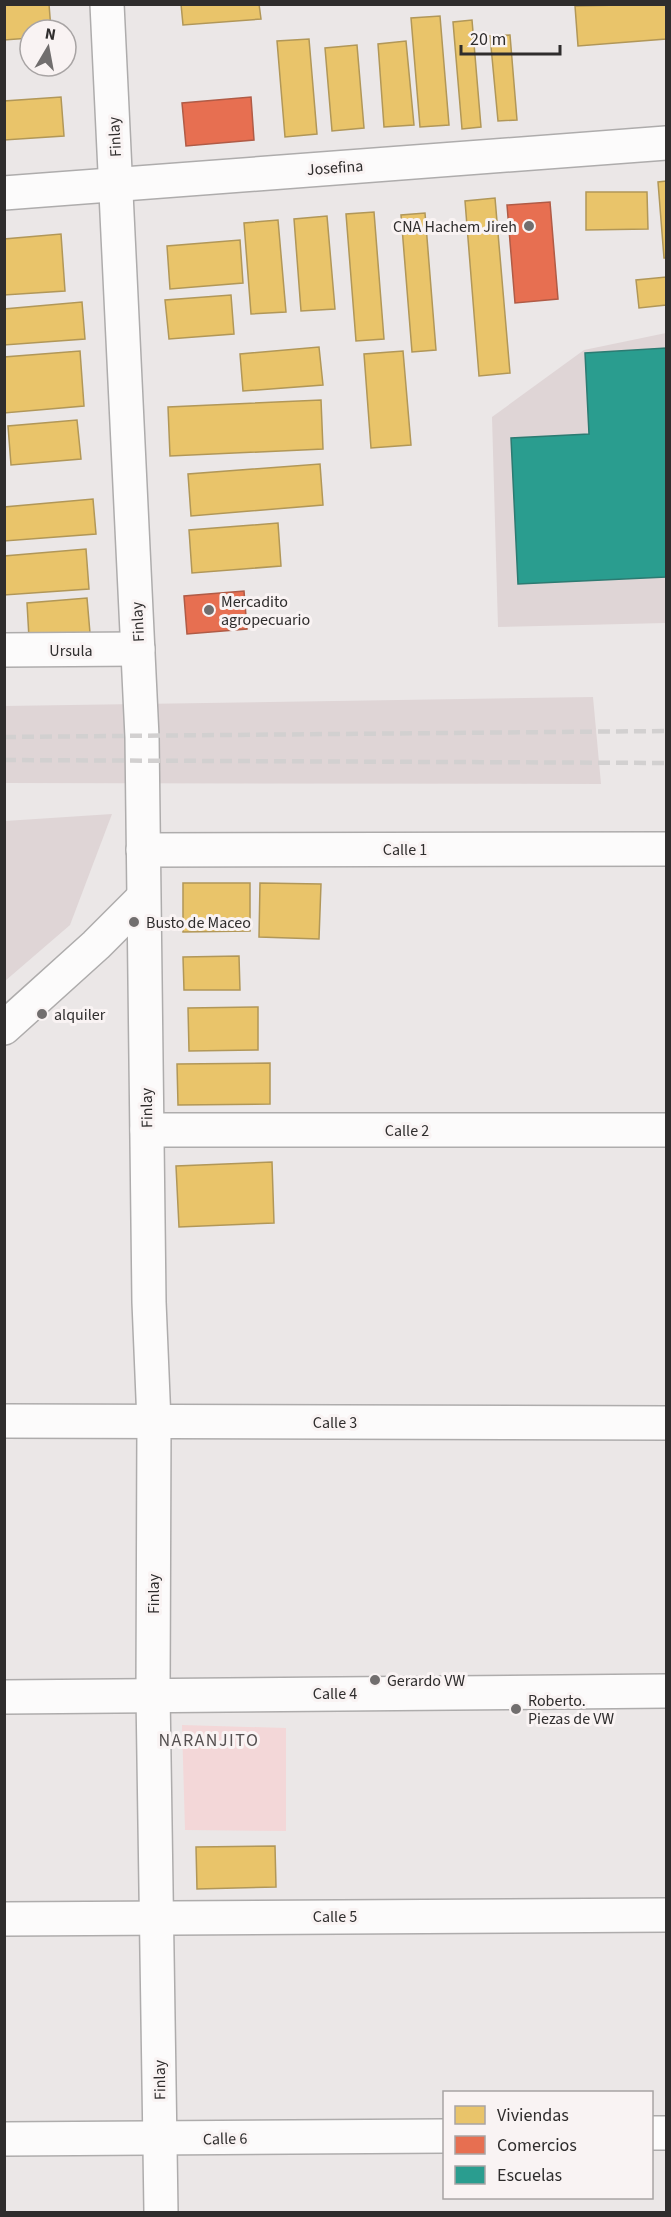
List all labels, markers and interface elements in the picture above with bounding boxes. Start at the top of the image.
north arrow [18,18,78,78]
scale bar [461,18,560,56]
text: N [43,22,58,46]
text: 20 m [470,27,506,52]
street label: Finlay [103,116,127,158]
street label: Josefina [306,155,364,181]
place label: CNA Hachem Jireh [393,216,517,238]
marker: CNA Hachem Jireh [522,219,536,233]
place label: Mercadito agropecuario [221,591,310,631]
street label: Finlay [126,601,150,643]
marker: Mercadito agropecuario [202,603,216,617]
street label: Ursula [49,640,93,662]
street label: Calle 1 [383,839,427,861]
place label: Busto de Maceo [146,912,251,934]
marker: Busto de Maceo [127,915,141,929]
place label: alquiler [54,1004,106,1026]
marker: alquiler [35,1007,49,1021]
street label: Finlay [136,1087,158,1128]
street label: Calle 2 [385,1120,429,1142]
street label: Calle 3 [313,1412,357,1434]
street label: Finlay [143,1573,165,1614]
place label: Gerardo VW [387,1670,465,1692]
marker: Gerardo VW [368,1673,382,1687]
street label: Calle 4 [313,1683,357,1705]
place label: Roberto. Piezas de VW [528,1690,615,1730]
marker: Roberto. Piezas de VW [509,1702,523,1716]
district label: NARANJITO [158,1728,260,1753]
street label: Calle 5 [313,1906,357,1928]
street label: Finlay [149,2059,171,2100]
legend [443,2091,653,2199]
text: Viviendas [497,2103,569,2128]
street label: Calle 6 [203,2128,247,2150]
text: Comercios [497,2133,577,2158]
text: Escuelas [497,2163,562,2188]

